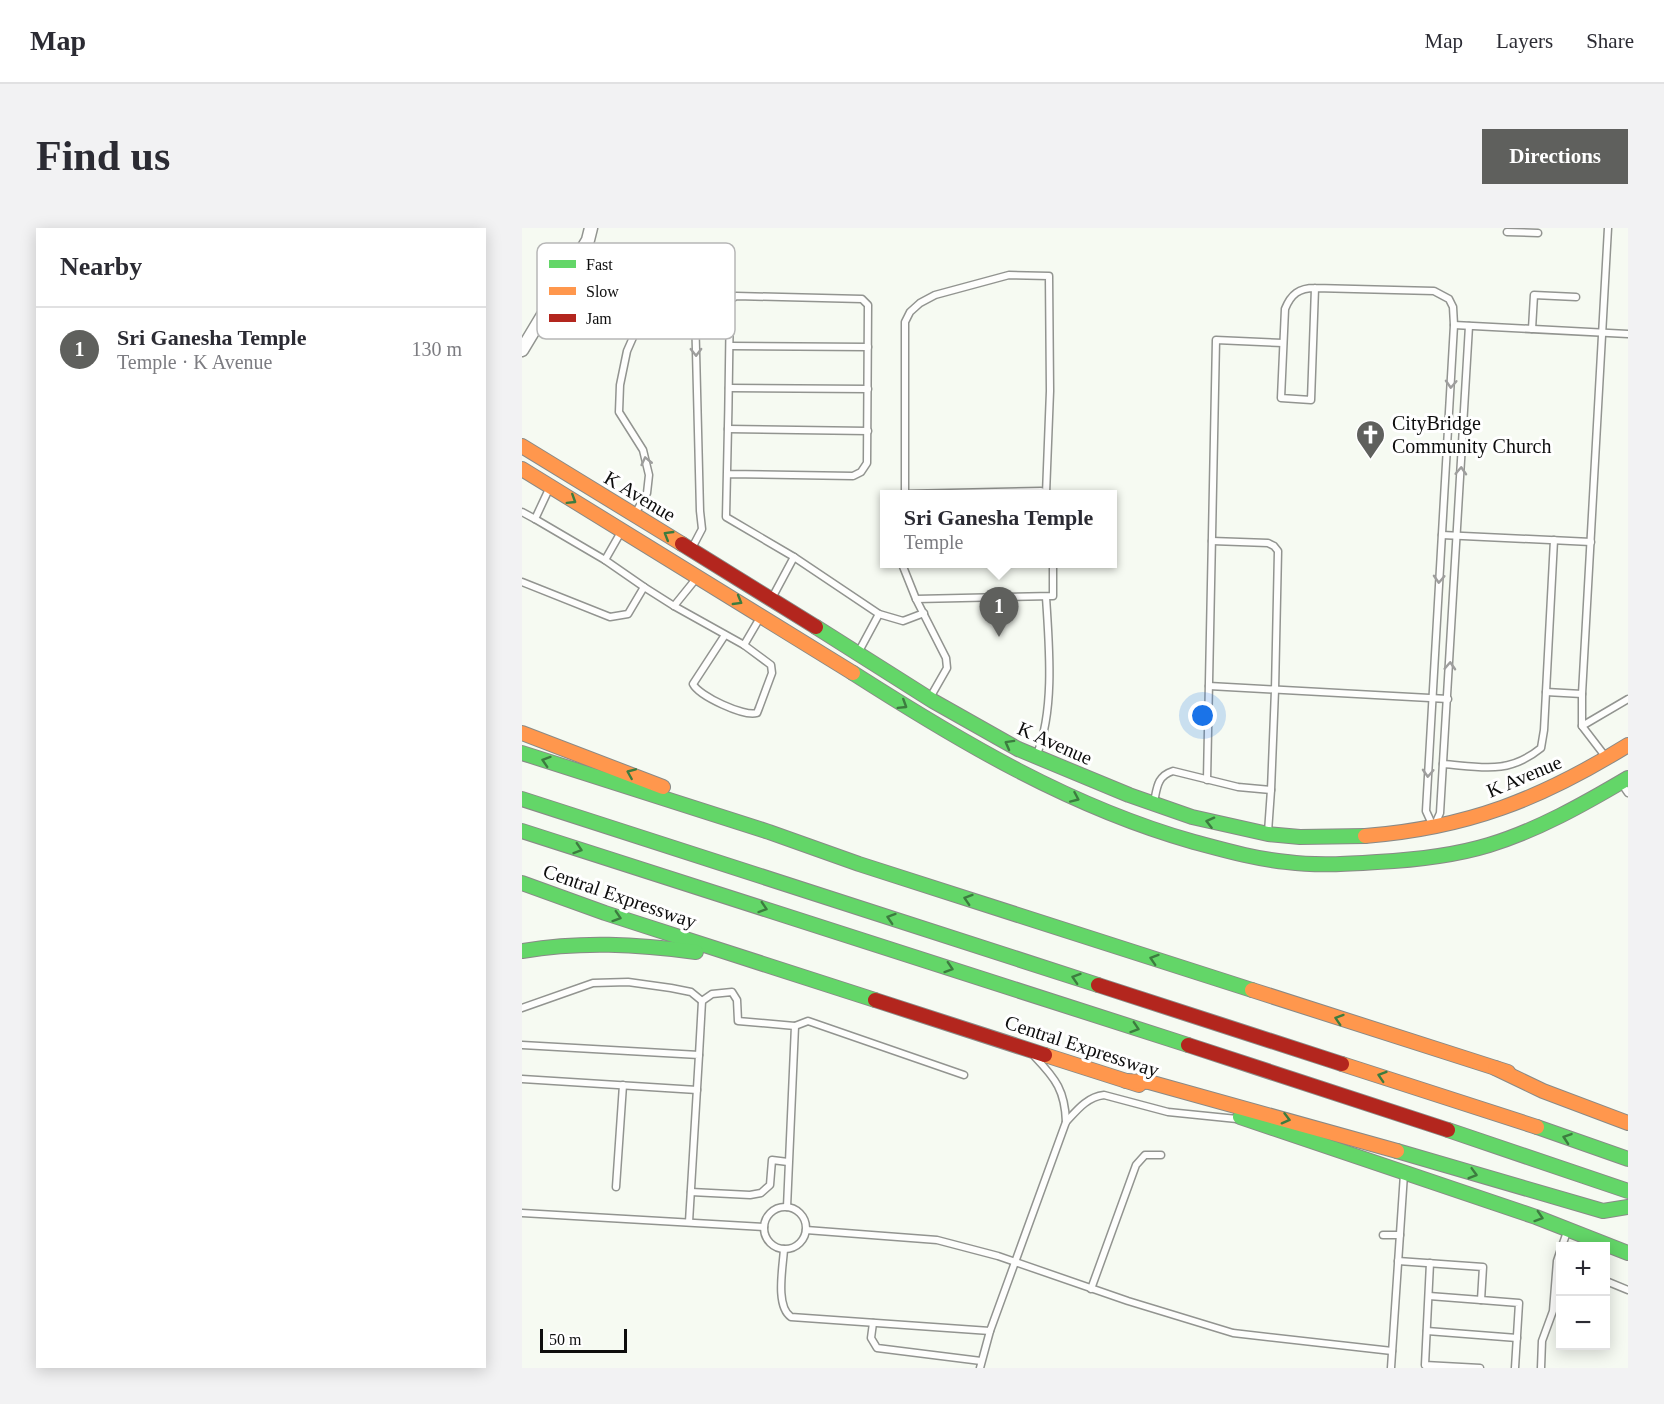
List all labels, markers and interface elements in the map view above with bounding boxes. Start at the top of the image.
text: Map [30,25,86,56]
text: Map [1425,29,1463,53]
text: Layers [1496,29,1553,53]
text: Share [1586,29,1634,53]
button: Directions [1482,129,1628,184]
text: Find us [36,133,170,179]
legend [537,243,735,339]
text: Nearby [60,252,142,281]
text: Fast [586,256,613,273]
text: Slow [586,283,619,300]
text: Jam [586,310,612,327]
text: Sri Ganesha Temple [117,325,306,350]
text: 1 [75,338,85,360]
text: 130 m [411,338,462,360]
one-way arrow [690,347,702,356]
text: Temple · K Avenue [117,351,272,373]
one-way arrow [1444,379,1457,388]
place label: CityBridge Community Church [1392,412,1551,458]
church icon: CityBridge Community Church [1355,418,1387,460]
one-way arrow [640,456,653,466]
street label: K Avenue [600,466,680,526]
one-way arrow [1454,467,1467,476]
popup [880,490,1117,568]
one-way arrow [566,492,576,504]
text: Sri Ganesha Temple [904,505,1093,530]
one-way arrow [664,531,674,543]
text: Temple [904,531,963,553]
one-way arrow [1433,574,1446,583]
pin: 1 [980,588,1018,637]
one-way arrow [732,594,742,605]
one-way arrow [1443,662,1456,671]
one-way arrow [897,698,907,710]
your location [1188,701,1217,730]
street label: K Avenue [1014,717,1096,769]
one-way arrow [1005,740,1016,751]
street label: K Avenue [1483,750,1565,802]
one-way arrow [541,755,552,768]
one-way arrow [626,768,637,780]
one-way arrow [1422,769,1435,778]
one-way arrow [1068,791,1079,803]
one-way arrow [1205,817,1215,830]
one-way arrow [572,842,583,854]
street label: Central Expressway [540,859,699,933]
one-way arrow [963,894,974,907]
one-way arrow [757,901,768,914]
one-way arrow [611,909,622,922]
one-way arrow [886,913,897,926]
one-way arrow [1149,954,1160,966]
one-way arrow [943,961,954,973]
one-way arrow [1071,973,1082,985]
street label: Central Expressway [1002,1011,1162,1082]
one-way arrow [1334,1013,1345,1026]
one-way arrow [1129,1021,1140,1033]
one-way arrow [1377,1071,1388,1084]
one-way arrow [1281,1111,1291,1124]
one-way arrow [1562,1132,1573,1145]
one-way arrow [1467,1167,1478,1179]
one-way arrow [1533,1210,1543,1222]
map controls [1556,1242,1610,1350]
button: + [1556,1242,1610,1296]
button: − [1556,1296,1610,1350]
scale bar [540,1326,627,1354]
text: 50 m [549,1331,581,1348]

